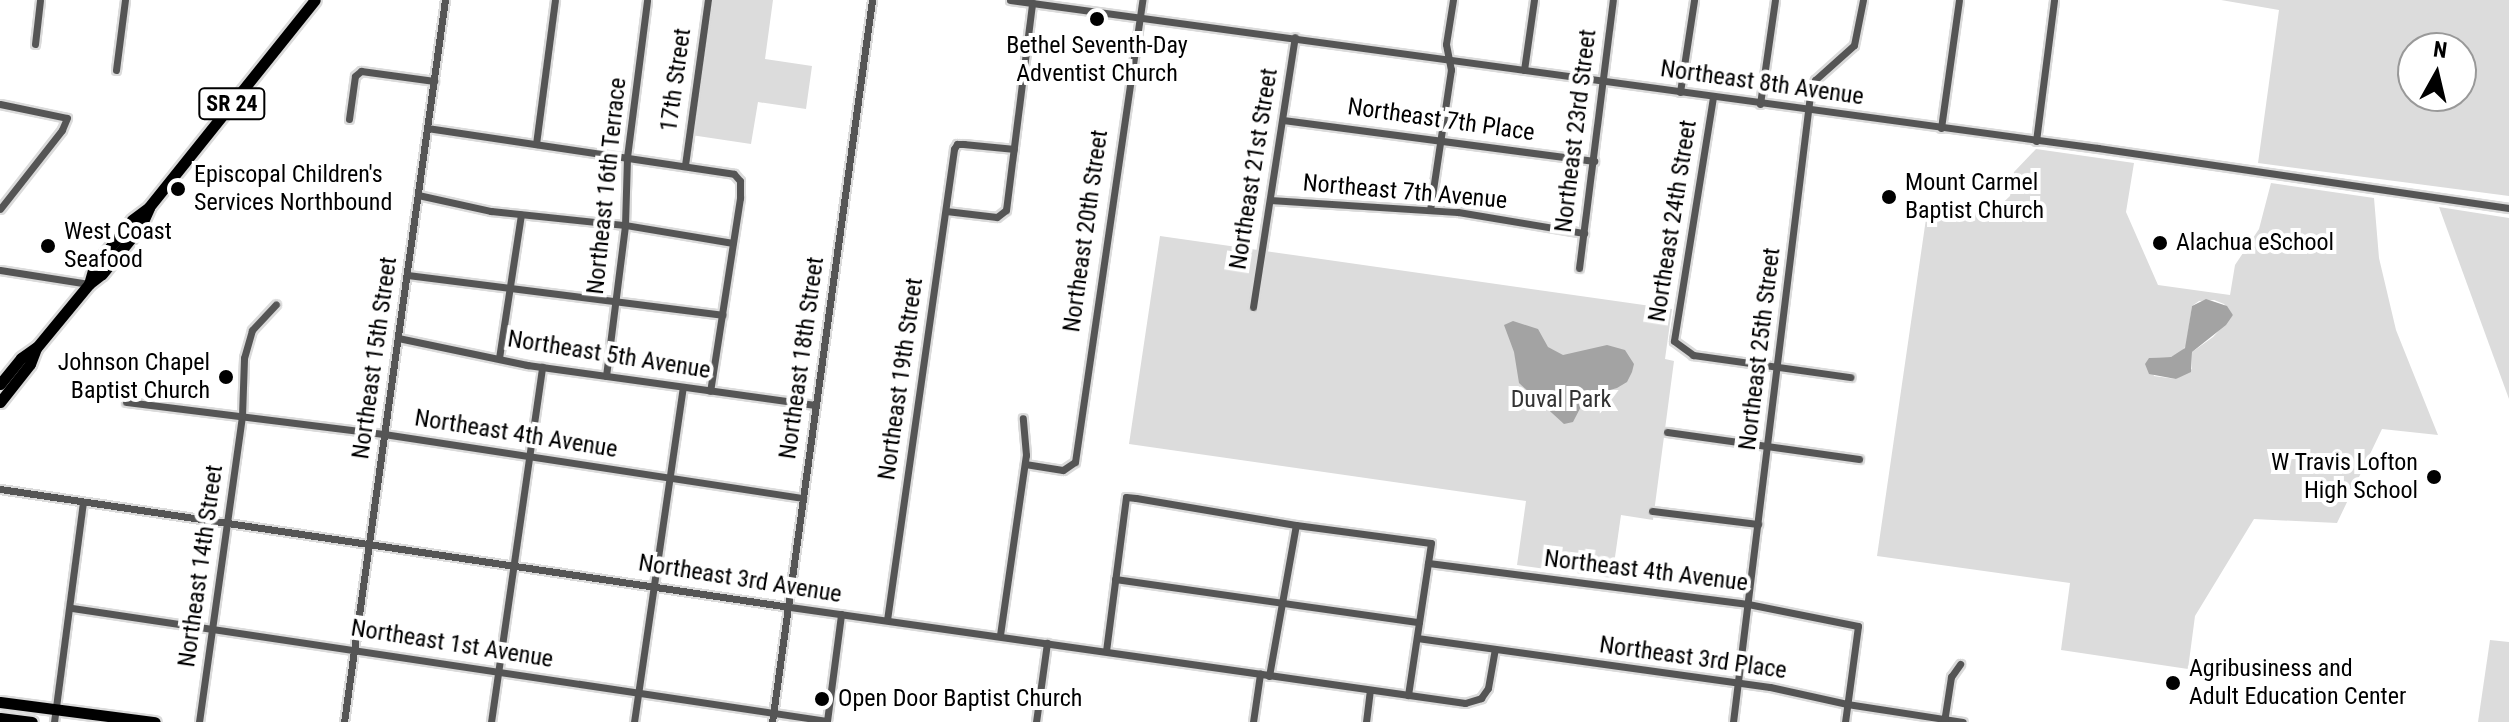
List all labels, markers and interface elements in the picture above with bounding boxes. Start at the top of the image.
marker: Bethel Seventh-Day Adventist Church [1088,10,1106,28]
street label: 17th Street [654,26,698,134]
street label: Northeast 23rd Street [1549,28,1603,234]
place label: Bethel Seventh-Day Adventist Church [1006,32,1188,88]
north arrow [2397,32,2477,112]
text: N [2432,36,2449,63]
street label: Northeast 8th Avenue [1659,54,1865,112]
street label: Northeast 21st Street [1224,66,1284,272]
street label: Northeast 16th Terrace [581,76,633,296]
road number: SR 24 [198,86,266,122]
street label: Northeast 7th Place [1346,93,1536,147]
street label: Northeast 24th Street [1643,118,1703,324]
street label: Northeast 20th Street [1058,128,1114,334]
place label: Episcopal Children's Services Northbound [194,161,392,217]
street label: Northeast 7th Avenue [1302,169,1508,215]
place label: Mount Carmel Baptist Church [1905,169,2044,225]
marker: Episcopal Children's Services Northbound [169,180,187,198]
marker: Mount Carmel Baptist Church [1880,188,1898,206]
place label: West Coast Seafood [64,218,172,274]
place label: Alachua eSchool [2176,229,2334,257]
marker: Alachua eSchool [2151,234,2169,252]
marker: West Coast Seafood [39,237,57,255]
street label: Northeast 25th Street [1733,246,1787,452]
street label: Northeast 15th Street [347,255,403,461]
street label: Northeast 18th Street [774,255,830,461]
street label: Northeast 19th Street [873,276,929,482]
street label: Northeast 5th Avenue [506,325,712,385]
place label: Johnson Chapel Baptist Church [58,349,210,405]
marker: Johnson Chapel Baptist Church [217,368,235,386]
park label: Duval Park [1511,386,1611,414]
street label: Northeast 4th Avenue [413,404,619,464]
place label: W Travis Lofton High School [2271,449,2418,505]
street label: Northeast 14th Street [173,463,229,669]
marker: W Travis Lofton High School [2425,468,2443,486]
street label: Northeast 4th Avenue [1543,544,1749,598]
street label: Northeast 3rd Avenue [636,549,844,609]
street label: Northeast 1st Avenue [349,614,555,674]
street label: Northeast 3rd Place [1598,631,1788,685]
place label: Agribusiness and Adult Education Center [2189,655,2406,711]
marker: Agribusiness and Adult Education Center [2164,674,2182,692]
place label: Open Door Baptist Church [838,685,1082,713]
marker: Open Door Baptist Church [813,690,831,708]

